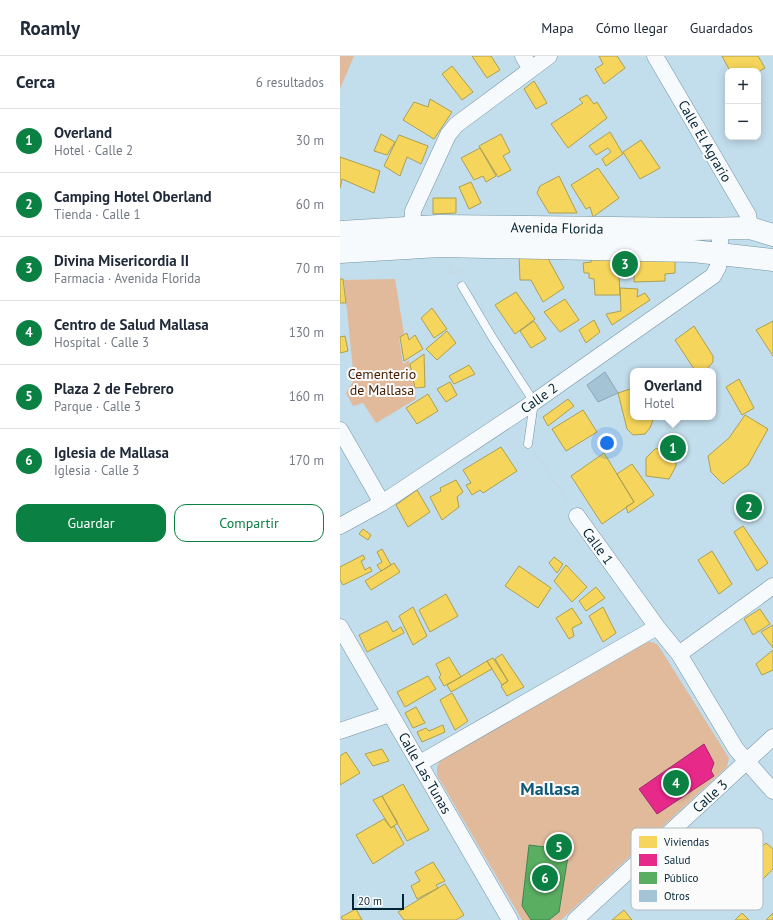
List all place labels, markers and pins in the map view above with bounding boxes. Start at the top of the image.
pin: 3 [612,249,638,279]
pin: 1 [660,433,686,463]
pin: 2 [736,492,762,522]
pin: 4 [663,768,689,798]
pin: 5 [546,832,572,862]
pin: 6 [532,863,558,893]

